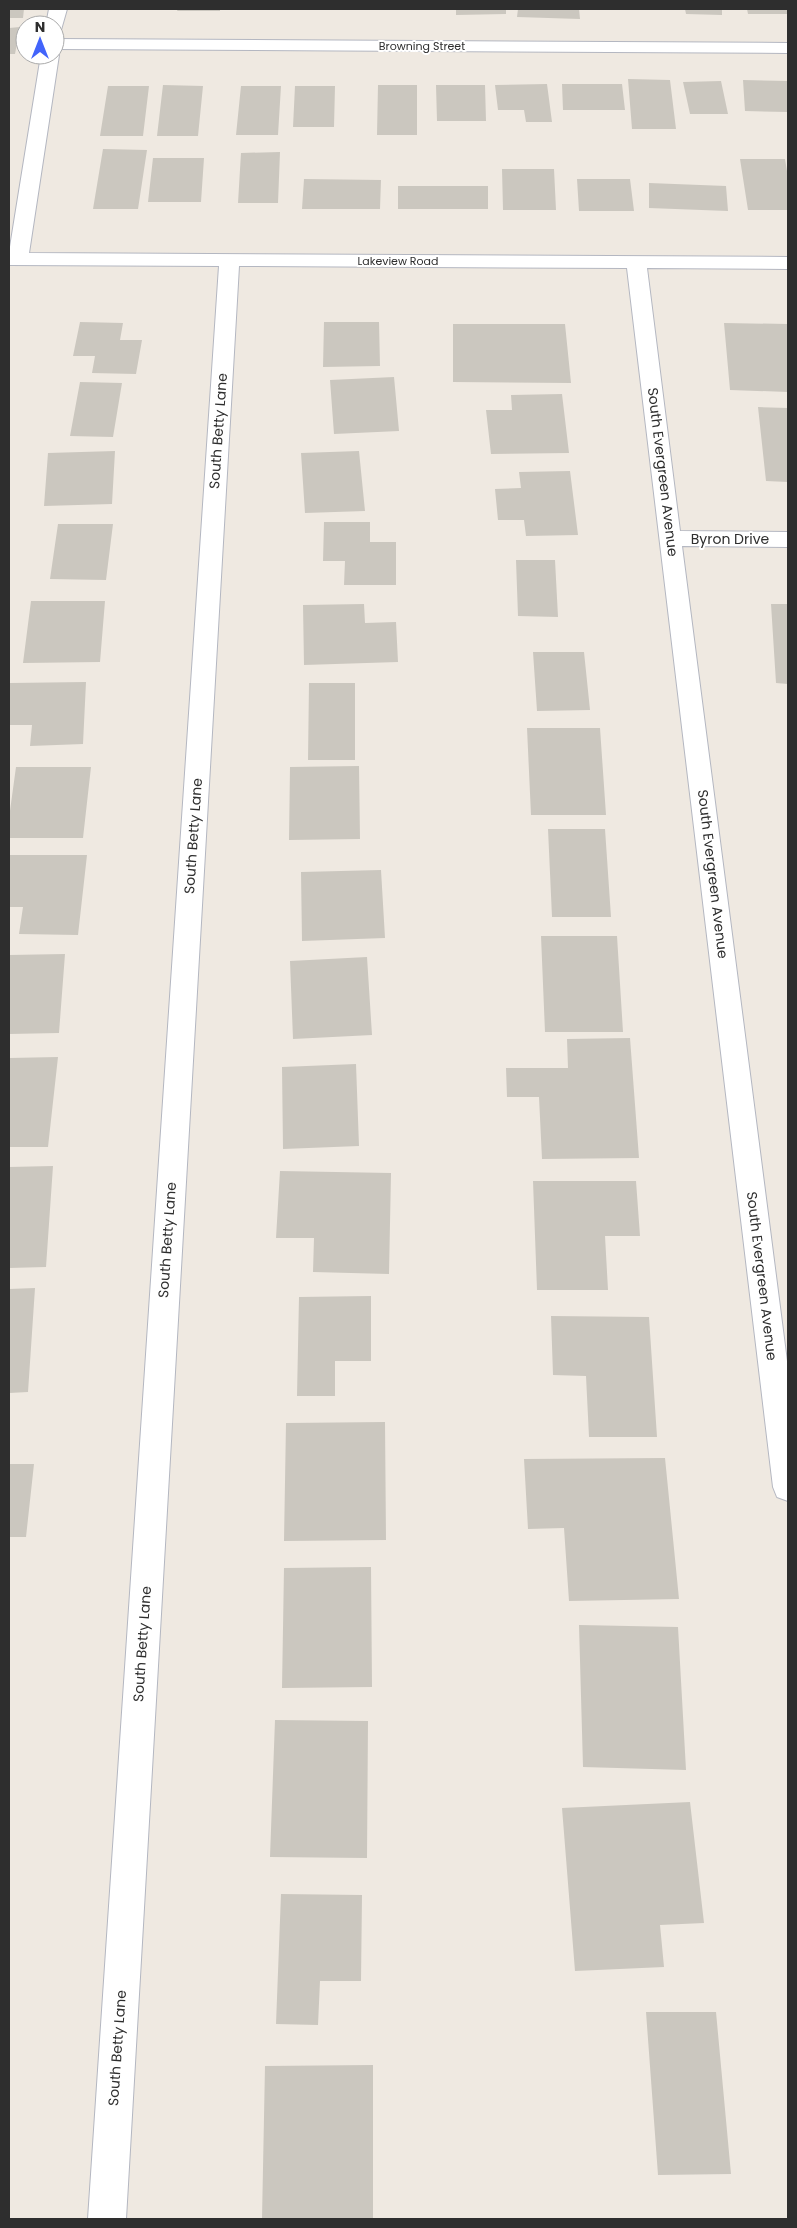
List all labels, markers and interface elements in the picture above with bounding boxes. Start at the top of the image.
north arrow [15,15,65,65]
text: N [35,17,45,37]
street label: Browning Street [379,38,465,54]
street label: Lakeview Road [358,253,438,269]
street label: South Betty Lane [204,372,232,490]
street label: South Evergreen Avenue [643,386,683,558]
street label: Byron Drive [691,529,770,549]
street label: South Betty Lane [179,777,207,895]
street label: South Evergreen Avenue [693,788,733,960]
street label: South Betty Lane [153,1181,181,1299]
street label: South Evergreen Avenue [742,1190,782,1362]
street label: South Betty Lane [128,1585,156,1703]
street label: South Betty Lane [103,1989,131,2107]

